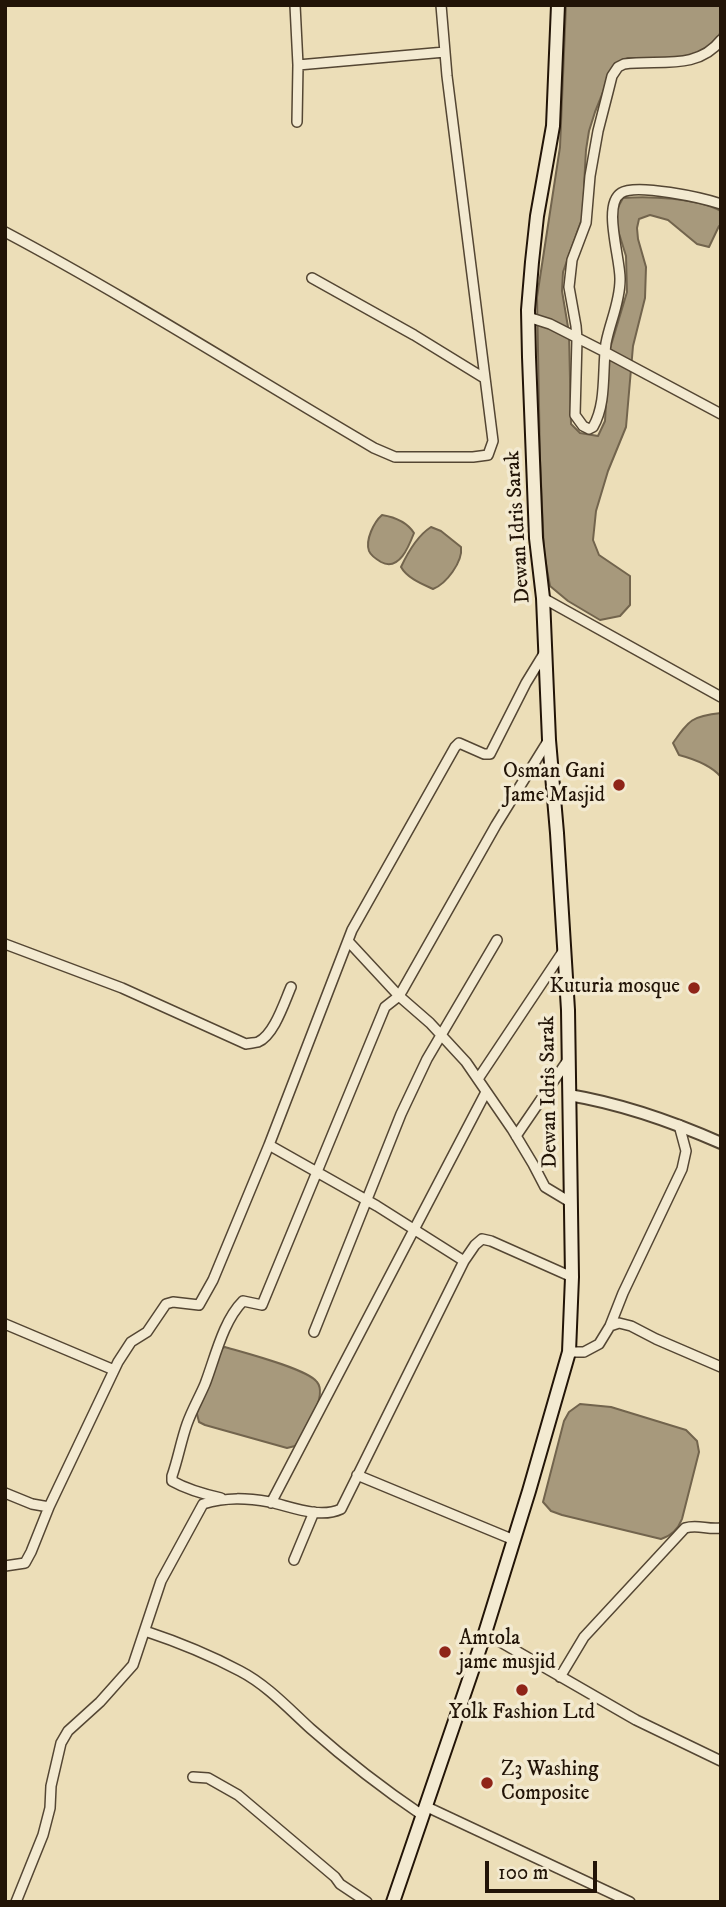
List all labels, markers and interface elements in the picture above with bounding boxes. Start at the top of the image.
street label: Dewan Idris Sarak [501,450,537,604]
place label: Osman Gani Jame Masjid [503,760,605,810]
marker: Osman Gani Jame Masjid [611,777,627,793]
place label: Kuturia mosque [550,975,680,1001]
marker: Kuturia mosque [686,980,702,996]
street label: Dewan Idris Sarak [536,1015,564,1169]
place label: Amtola jame musjid [459,1627,556,1677]
marker: Amtola jame musjid [437,1644,453,1660]
marker: Yolk Fashion Ltd [514,1682,530,1698]
place label: Yolk Fashion Ltd [449,1701,595,1727]
place label: Z3 Washing Composite [501,1758,598,1808]
marker: Z3 Washing Composite [479,1775,495,1791]
scale bar [488,1848,600,1892]
text: 100 m [498,1860,549,1886]

